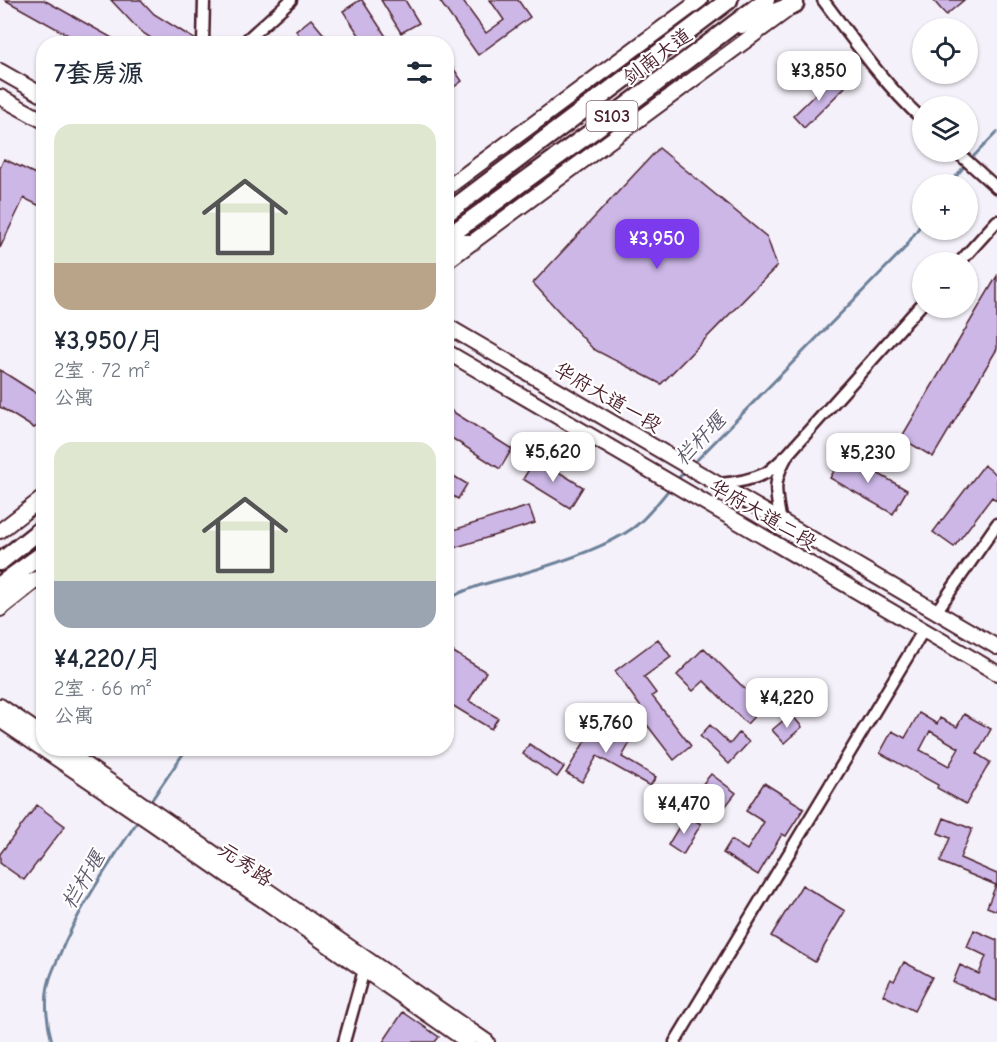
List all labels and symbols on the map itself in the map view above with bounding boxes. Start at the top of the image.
street label: 剑南大道 [618,23,696,90]
pin: ¥3,850 [770,51,868,102]
road number: S103 [586,101,638,131]
pin: ¥3,950 [608,219,706,270]
street label: 华府大道一段 [550,357,665,437]
water label: 栏杆堰 [669,407,732,470]
pin: ¥5,620 [504,432,602,483]
pin: ¥5,230 [819,433,917,484]
street label: 华府大道二段 [705,474,820,554]
pin: ¥4,220 [738,678,836,729]
pin: ¥5,760 [557,703,655,754]
pin: ¥4,470 [635,784,733,835]
street label: 元秀路 [215,838,278,892]
water label: 栏杆堰 [56,845,111,913]

